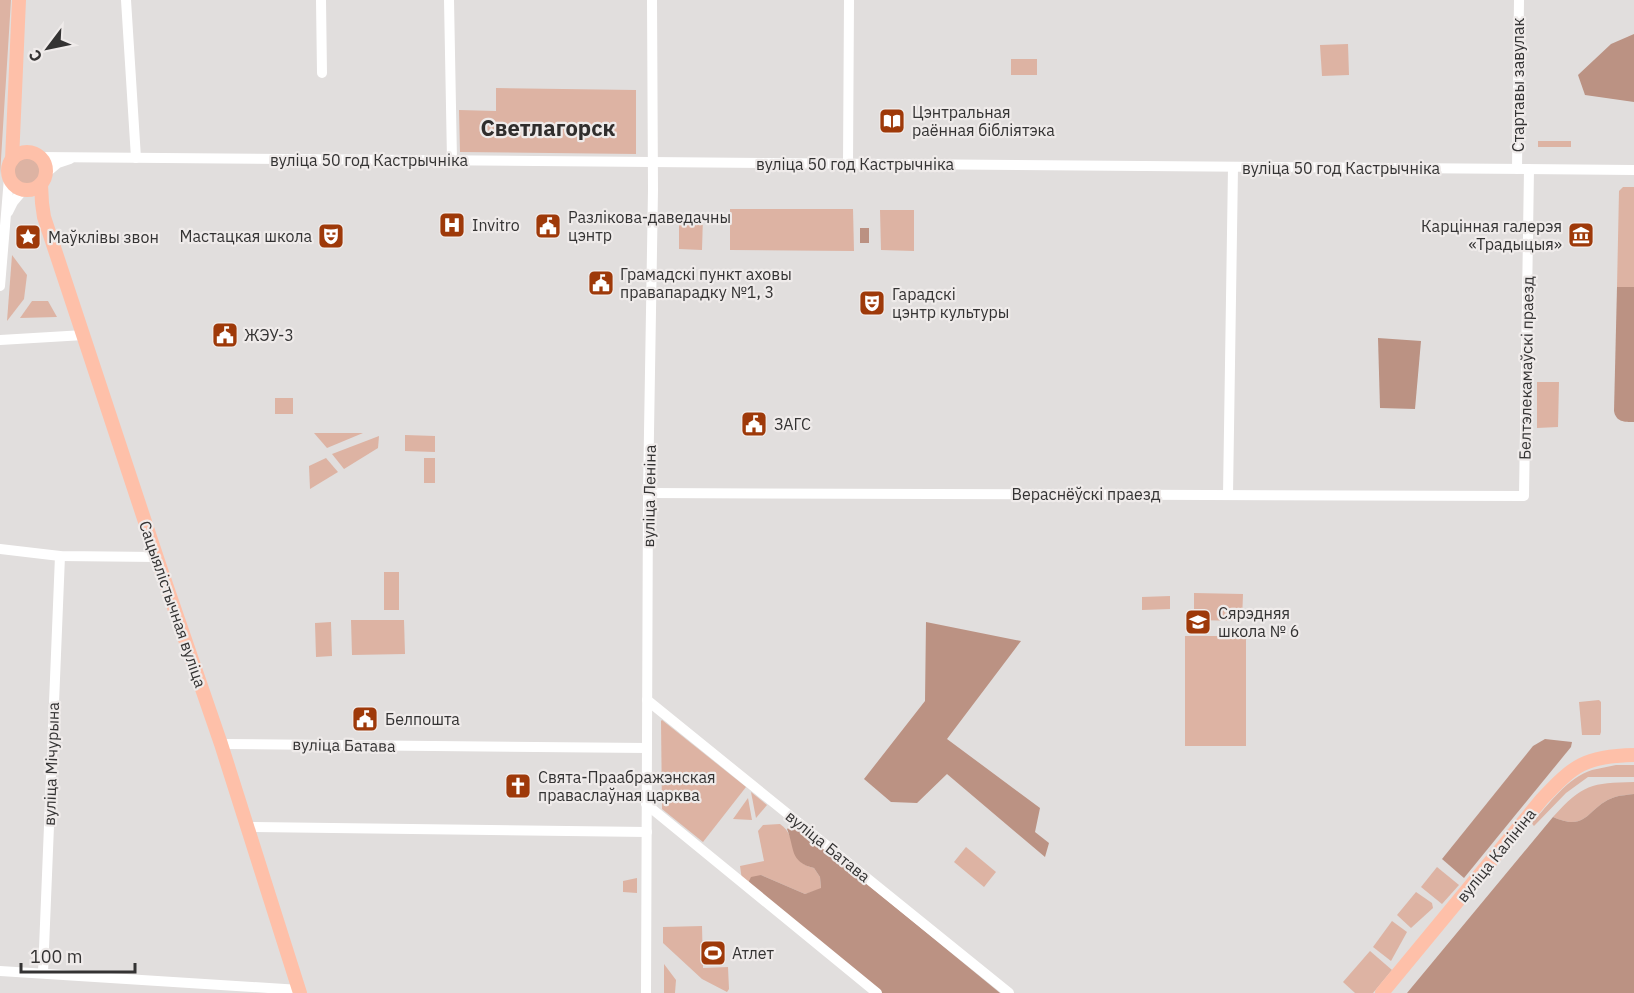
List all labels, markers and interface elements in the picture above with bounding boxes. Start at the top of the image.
north arrow [18,18,78,78]
street label: Стартавы завулак [1508,18,1528,152]
text: С [24,46,47,66]
place label: Цэнтральная раённая бібліятэка [912,102,1055,140]
library icon: Цэнтральная раённая бібліятэка [877,106,907,136]
district label: Светлагорск [480,113,616,142]
street label: вуліца 50 год Кастрычніка [270,150,469,170]
street label: вуліца 50 год Кастрычніка [756,154,955,174]
street label: вуліца 50 год Кастрычніка [1242,158,1441,178]
place label: Разлікова-даведачны цэнтр [568,207,731,245]
hospital icon: Invitro [437,210,467,240]
public building icon: Разлікова-даведачны цэнтр [533,211,563,241]
place label: Invitro [472,215,520,235]
place label: Карцінная галерэя «Традыцыя» [1421,216,1562,254]
museum icon: Карцінная галерэя «Традыцыя» [1566,220,1596,250]
theatre icon: Мастацкая школа [316,221,346,251]
place icon: Маўклівы звон [13,222,43,252]
place label: Мастацкая школа [180,226,312,246]
place label: Маўклівы звон [48,227,159,247]
place label: Грамадскі пункт аховы правапарадку №1, 3 [620,264,792,302]
public building icon: Грамадскі пункт аховы правапарадку №1, 3 [586,268,616,298]
street label: Белтэлекамаўскі праезд [1514,275,1538,460]
place label: Гарадскі цэнтр культуры [892,284,1009,322]
theatre icon: Гарадскі цэнтр культуры [857,288,887,318]
public building icon: ЖЭУ-3 [210,320,240,350]
place label: ЖЭУ-3 [244,325,294,345]
public building icon: ЗАГС [739,409,769,439]
place label: ЗАГС [774,414,811,434]
street label: вуліца Леніна [638,444,660,547]
street label: Вераснёўскі праезд [1012,484,1161,504]
street label: Сацыялістычная вуліца [135,518,211,690]
place label: Сярэдняя школа № 6 [1218,603,1299,641]
school or university icon: Сярэдняя школа № 6 [1183,607,1213,637]
street label: вуліца Мічурына [39,701,63,826]
public building icon: Белпошта [350,704,380,734]
place label: Белпошта [385,709,460,729]
street label: вуліца Батава [292,734,396,756]
place label: Свята-Праабражэнская праваслаўная царква [538,767,716,805]
church icon: Свята-Праабражэнская праваслаўная царква [503,771,533,801]
street label: вуліца Калініна [1452,804,1540,906]
street label: вуліца Батава [782,806,875,887]
scale bar [21,936,135,974]
sports icon: Атлет [698,938,728,968]
place label: Атлет [732,943,774,963]
text: 100 m [30,945,82,968]

